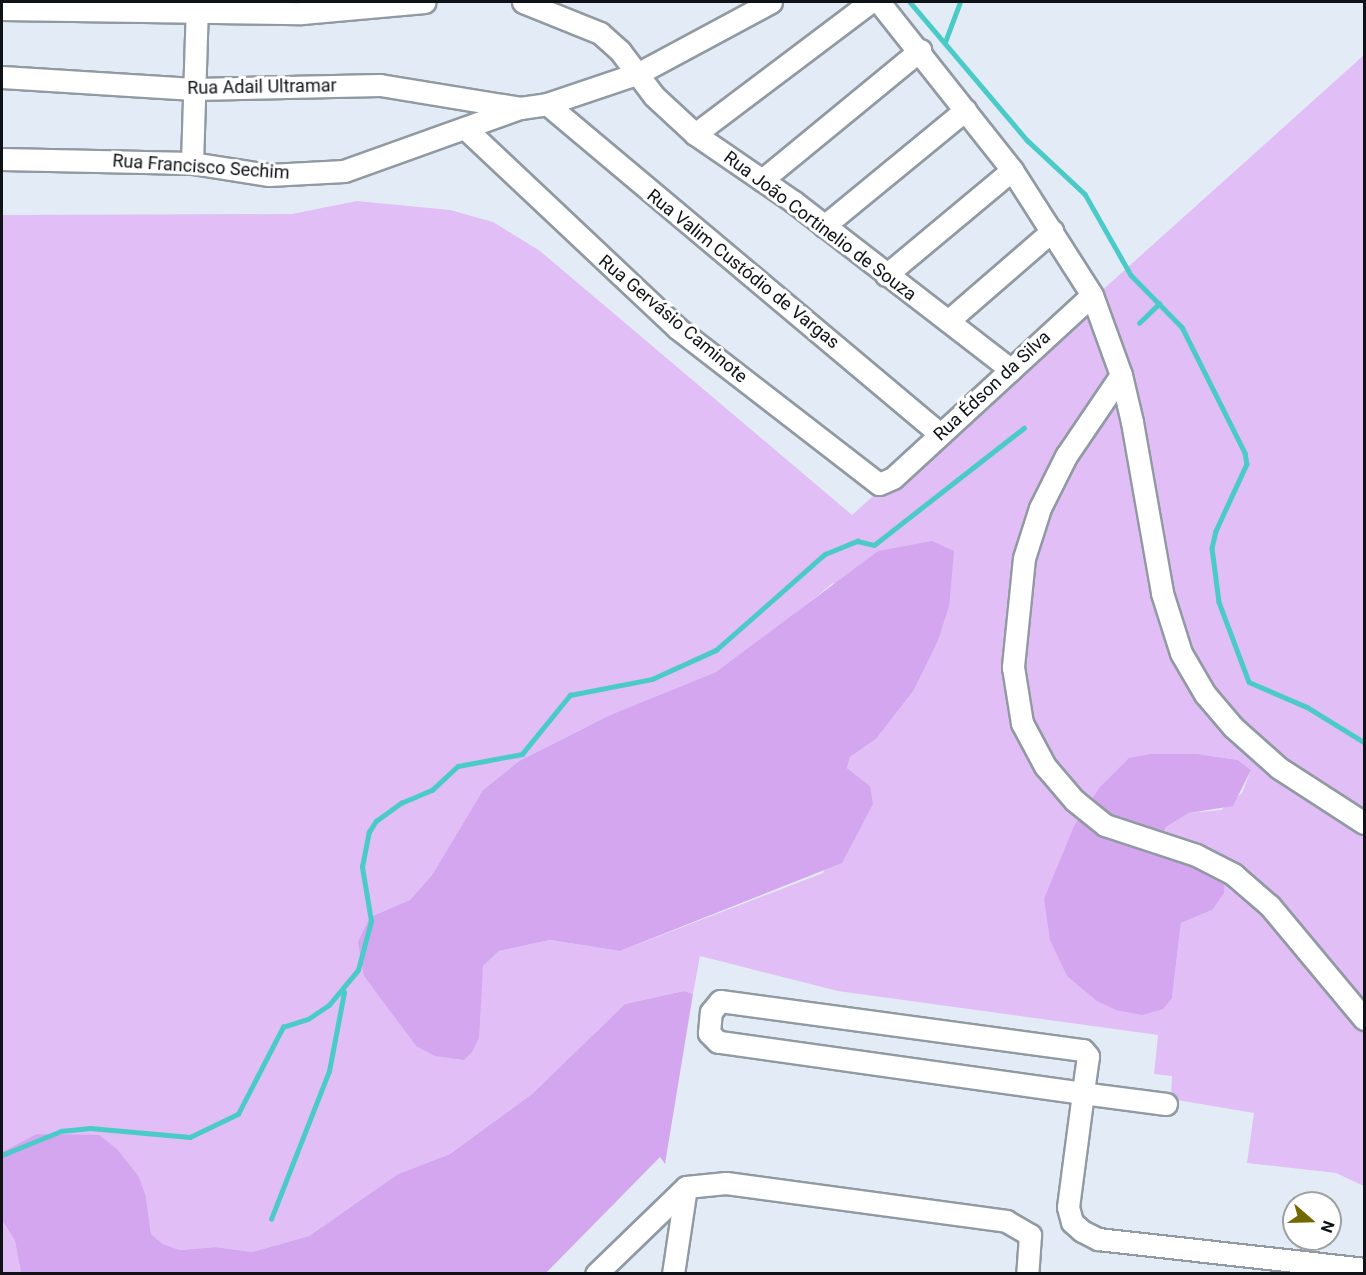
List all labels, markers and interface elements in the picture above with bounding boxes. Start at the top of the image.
street label: Rua Adail Ultramar [187,75,337,99]
street label: Rua João Cortinelio de Souza [719,147,921,305]
street label: Rua Francisco Sechim [112,150,290,184]
street label: Rua Valim Custódio de Vargas [642,185,844,353]
street label: Rua Gervásio Caminote [594,250,752,388]
street label: Rua Édson da Silva [929,326,1055,446]
north arrow [1282,1191,1342,1251]
text: N [1317,1218,1338,1235]

